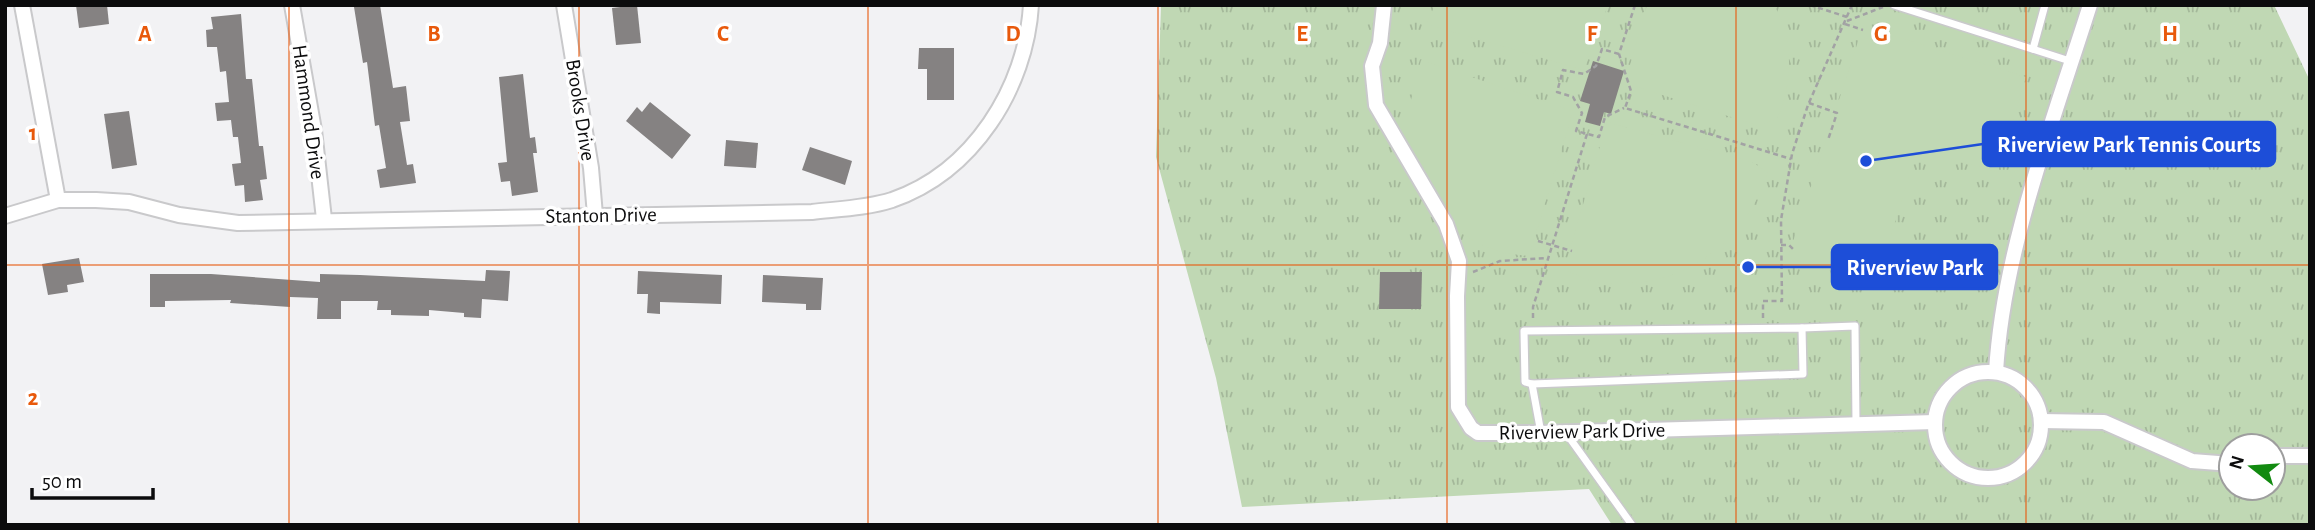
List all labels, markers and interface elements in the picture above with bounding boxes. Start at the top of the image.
text: A [138,23,152,46]
text: B [427,23,441,46]
text: C [717,23,729,46]
text: D [1005,23,1021,46]
text: E [1296,23,1308,46]
text: F [1587,23,1598,46]
text: G [1874,23,1888,46]
text: H [2162,23,2178,46]
street label: Hammond Drive [289,43,328,181]
street label: Brooks Drive [562,58,599,163]
text: 1 [29,122,37,145]
callout: Riverview Park Tennis Courts [1983,122,2275,166]
text: Riverview Park Tennis Courts [1997,134,2261,157]
street label: Stanton Drive [545,204,657,227]
callout: Riverview Park [1832,245,1997,289]
text: Riverview Park [1846,257,1984,280]
text: 2 [28,387,39,410]
street label: Riverview Park Drive [1498,420,1666,443]
north arrow [2217,432,2287,502]
text: N [2226,453,2248,472]
scale bar [32,456,152,500]
text: 50 m [42,471,82,492]

